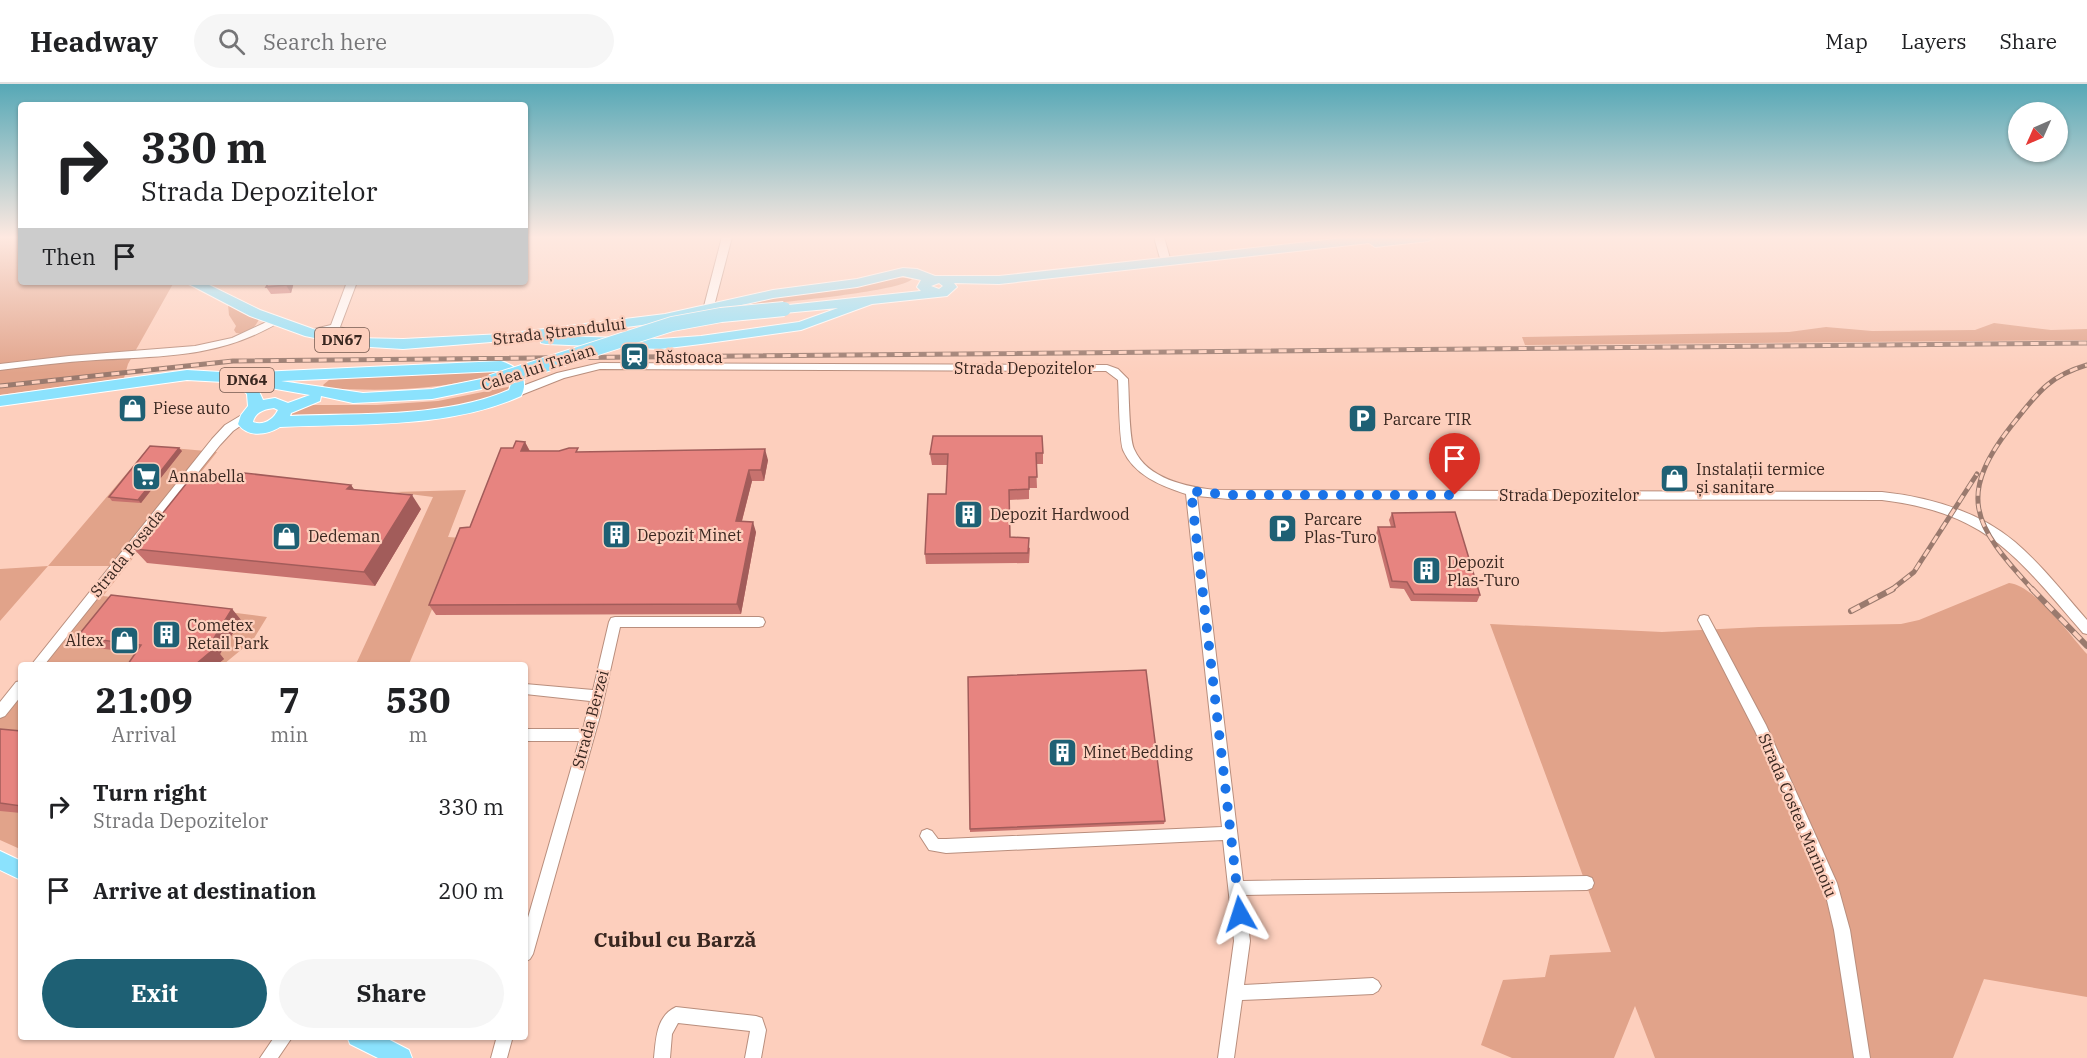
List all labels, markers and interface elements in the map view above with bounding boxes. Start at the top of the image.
search box [194,14,614,68]
text: Headway [30,23,158,60]
icon: search [215,25,248,58]
text: Search here [263,27,387,56]
text: Map [1825,27,1868,55]
text: Layers [1901,27,1967,55]
text: Share [2000,27,2057,55]
north arrow [2008,102,2068,162]
map controls [2008,102,2068,162]
text: 330 m [141,120,267,175]
icon: right [42,126,120,204]
text: Strada Depozitelor [141,173,377,208]
icon: arrive [108,240,141,273]
text: Then [42,242,96,271]
street label: Strada Ștrandului [492,313,626,349]
road number: DN67 [315,328,369,352]
street label: Calea lui Traian [479,339,597,395]
station icon: Răstoaca [618,341,650,373]
place label: Răstoaca [655,347,723,367]
street label: Strada Depozitelor [954,358,1094,378]
road number: DN64 [220,368,274,392]
shop icon: Piese auto [116,392,148,424]
place label: Piese auto [153,398,230,418]
parking icon: Parcare TIR [1346,403,1378,435]
place label: Parcare TIR [1383,409,1472,429]
pin [1429,433,1480,495]
icon: arrive [1438,442,1471,475]
place label: Instalații termice și sanitare [1696,459,1825,497]
supermarket icon: Annabella [131,460,163,492]
shop icon: Instalații termice și sanitare [1659,462,1691,494]
place label: Annabella [168,466,245,486]
street label: Strada Depozitelor [1499,485,1639,505]
building icon: Depozit Hardwood [953,498,985,530]
place label: Depozit Hardwood [990,504,1130,524]
street label: Strada Posada [86,505,169,601]
place label: Parcare Plas-Turo [1304,509,1377,547]
parking icon: Parcare Plas-Turo [1267,512,1299,544]
building icon: Depozit Minet [600,519,632,551]
shop icon: Dedeman [271,520,303,552]
place label: Depozit Minet [637,525,742,545]
place label: Dedeman [308,526,381,546]
place label: Depozit Plas-Turo [1447,552,1520,590]
building icon: Depozit Plas-Turo [1410,555,1442,587]
place label: Cometex Retail Park [187,615,270,653]
building icon: Cometex Retail Park [150,618,182,650]
shop icon: Altex [109,624,141,656]
place label: Altex [65,630,104,650]
street label: Strada Berzei [567,668,613,770]
text: 21:09 [95,676,193,723]
text: 7 [278,676,300,723]
text: 530 [386,676,451,723]
text: Arrival [112,721,177,748]
text: min [270,721,308,748]
text: m [409,721,428,748]
street label: Strada Costea Marinoiu [1754,730,1842,900]
building icon: Minet Bedding [1046,736,1078,768]
place label: Minet Bedding [1083,742,1193,762]
text: Turn right [93,778,207,807]
icon: right [42,790,75,823]
text: 330 m [438,792,504,821]
text: Strada Depozitelor [93,807,268,834]
icon: arrive [42,874,75,907]
text: Arrive at destination [93,876,316,905]
text: 200 m [438,876,504,905]
position arrow [1208,882,1272,946]
district label: Cuibul cu Barză [594,925,756,953]
button: Exit [42,959,267,1028]
button: Share [279,959,504,1028]

